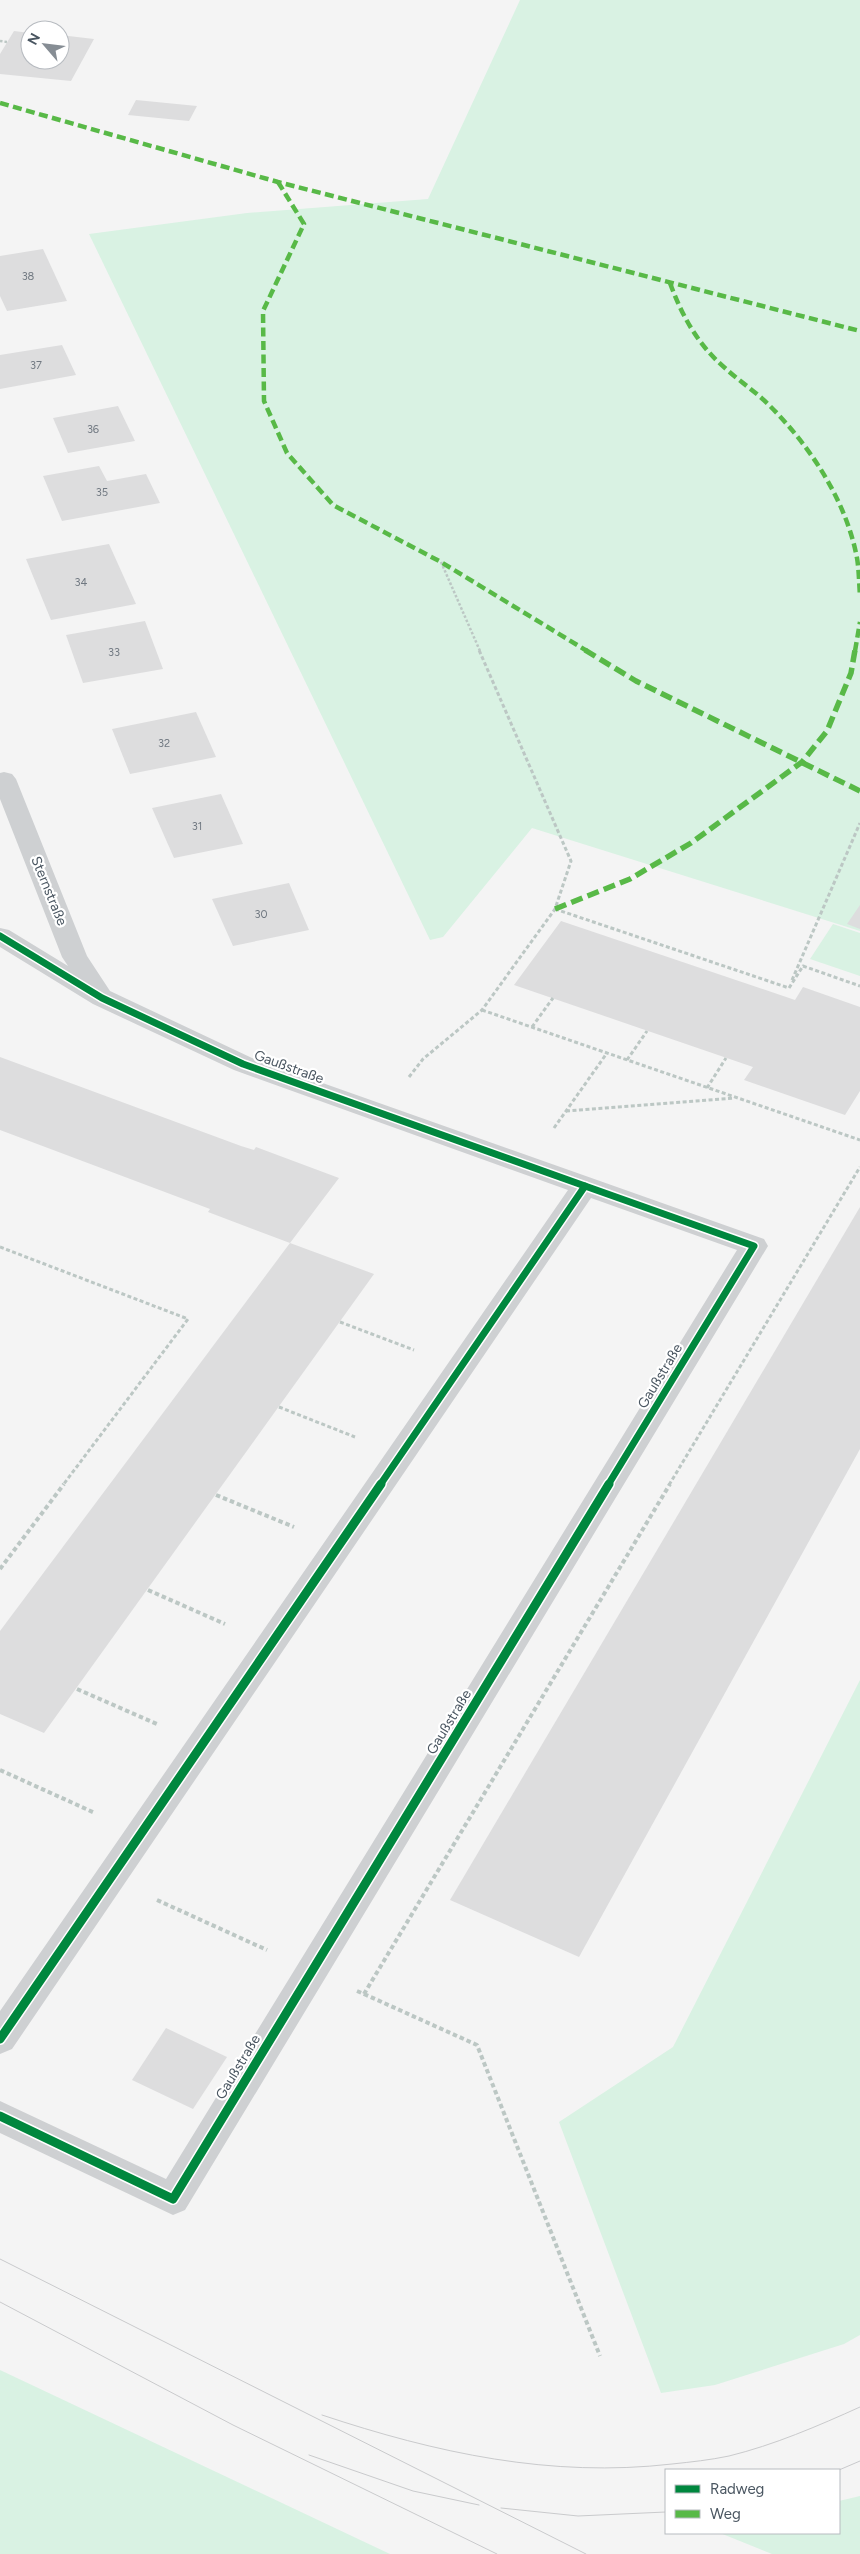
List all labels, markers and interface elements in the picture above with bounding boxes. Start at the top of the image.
north arrow [20,20,70,70]
text: N [24,30,44,48]
house number: 38 [22,270,35,283]
house number: 37 [30,359,42,372]
house number: 36 [87,423,99,436]
house number: 35 [96,486,108,499]
house number: 34 [75,576,88,589]
house number: 33 [108,646,120,659]
house number: 32 [158,737,170,750]
house number: 31 [192,820,202,833]
street label: Sternstraße [27,854,71,928]
house number: 30 [254,908,268,921]
street label: Gaußstraße [252,1047,326,1088]
street label: Gaußstraße [634,1340,686,1412]
street label: Gaußstraße [423,1686,475,1758]
street label: Gaußstraße [212,2031,264,2103]
legend [665,2469,840,2534]
text: Radweg [710,2480,764,2498]
text: Weg [710,2505,741,2523]

